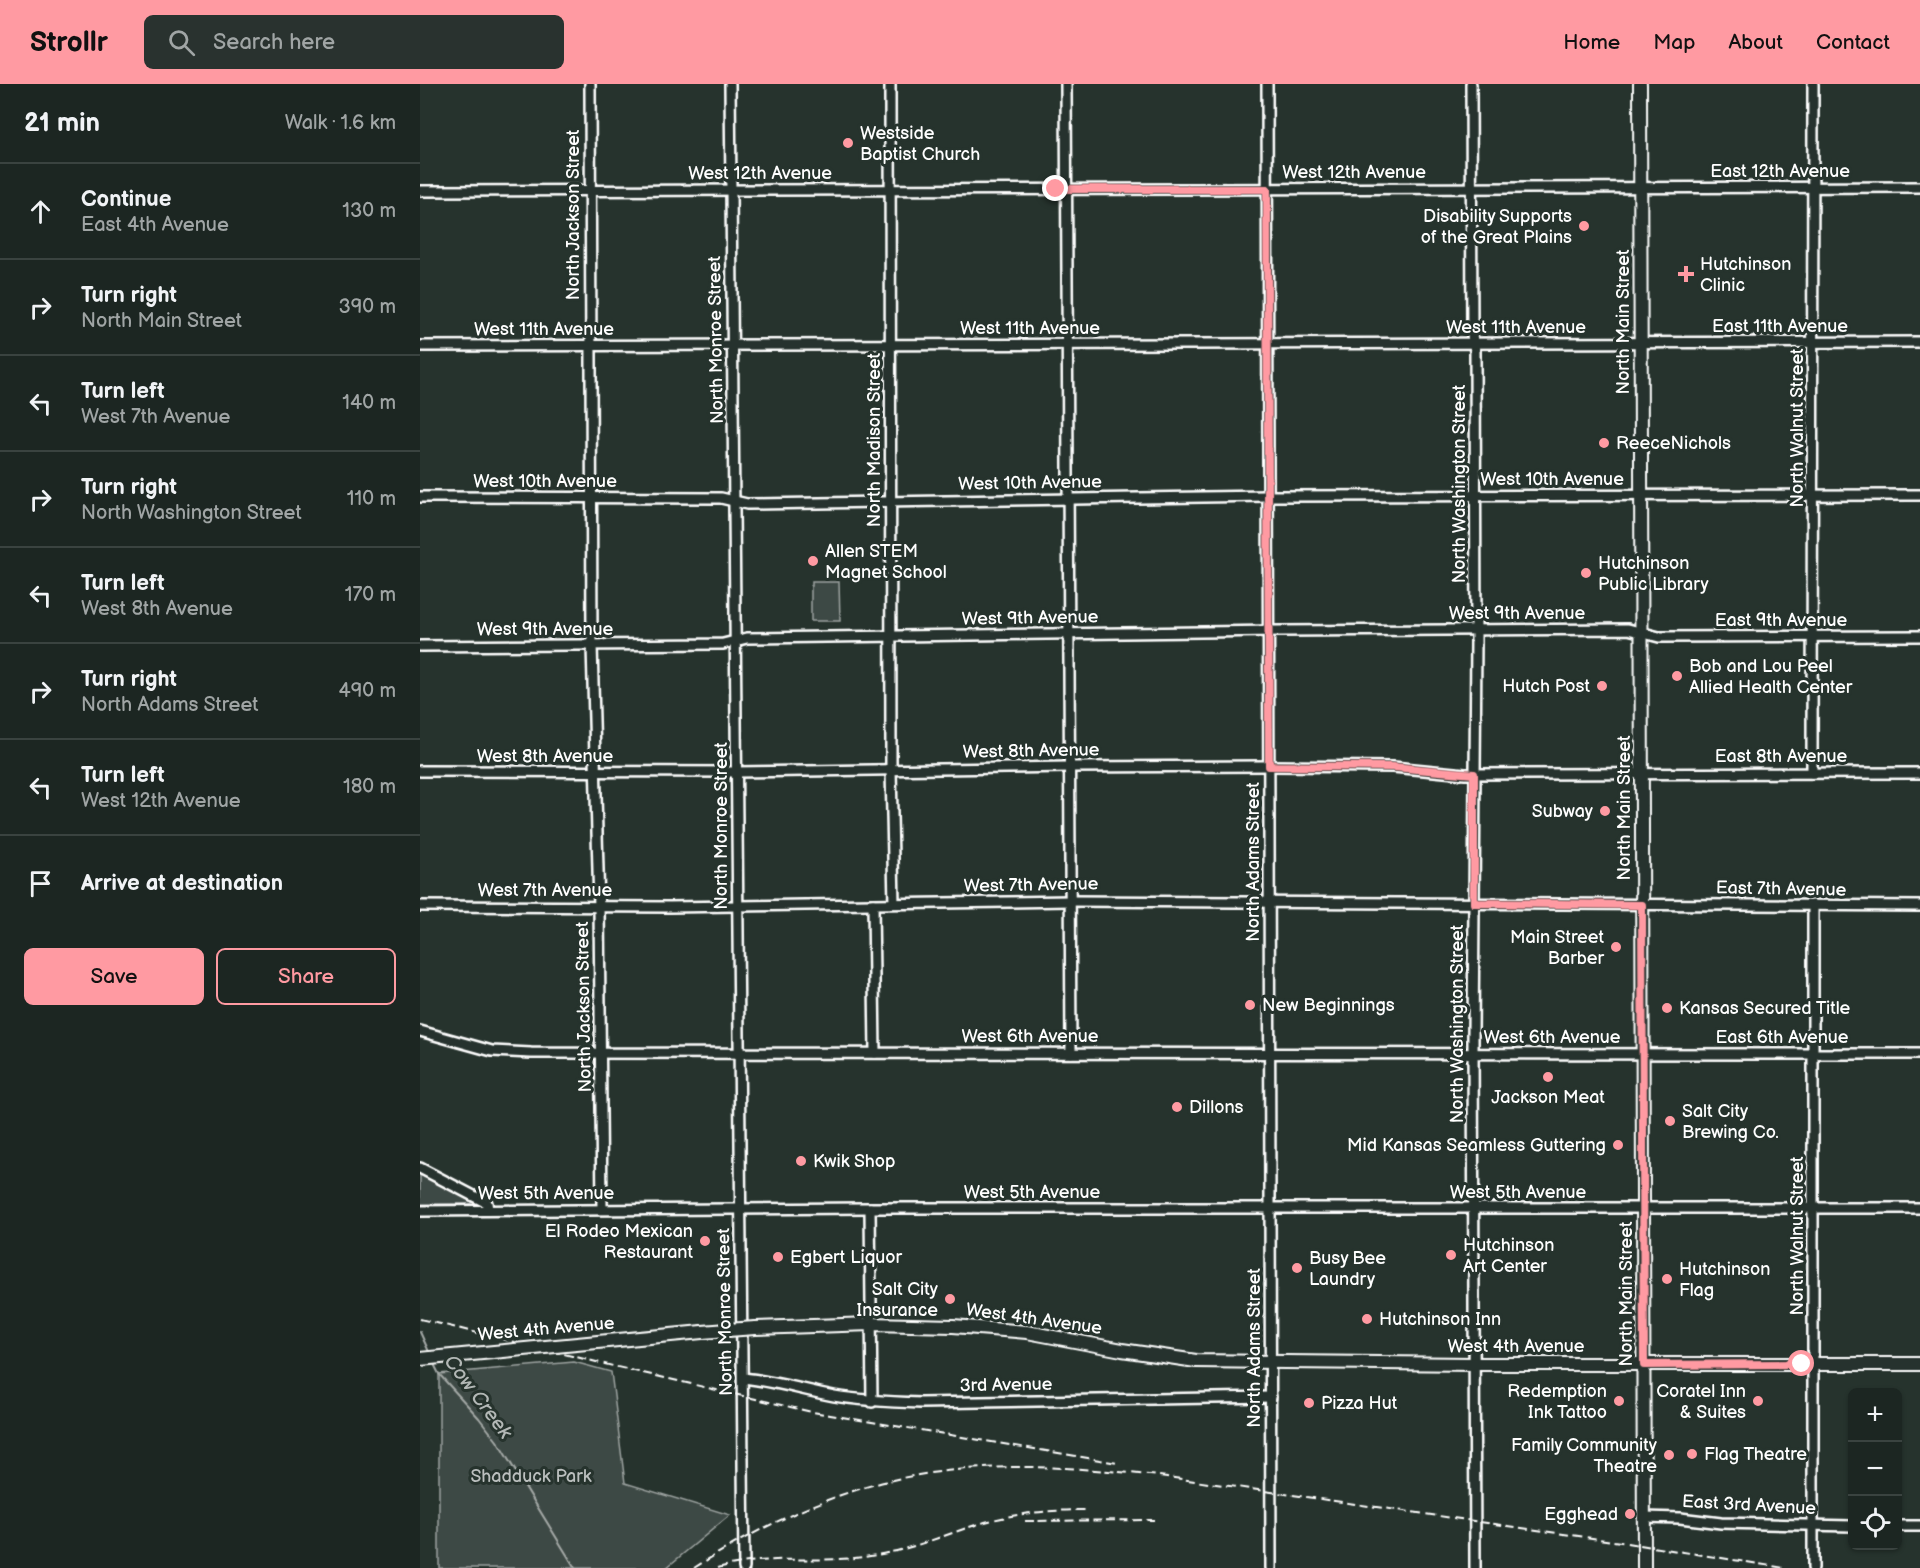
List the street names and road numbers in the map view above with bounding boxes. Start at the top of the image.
street label: North Jackson Street [563,129,584,300]
street label: East 12th Avenue [1710,161,1850,182]
street label: West 12th Avenue [1282,162,1426,183]
street label: West 12th Avenue [688,163,832,184]
street label: North Main Street [1613,249,1634,394]
street label: North Monroe Street [704,256,728,424]
street label: East 11th Avenue [1712,316,1848,337]
street label: West 11th Avenue [1446,317,1586,338]
street label: West 11th Avenue [960,318,1100,339]
street label: West 11th Avenue [474,319,614,340]
street label: North Walnut Street [1787,348,1808,508]
street label: North Madison Street [864,352,885,527]
street label: North Washington Street [1449,384,1470,583]
street label: West 10th Avenue [1480,469,1624,490]
street label: West 10th Avenue [473,471,617,492]
street label: West 10th Avenue [958,471,1102,495]
street label: West 9th Avenue [1449,603,1586,624]
street label: West 9th Avenue [962,606,1099,630]
street label: East 9th Avenue [1715,610,1848,631]
street label: West 9th Avenue [477,619,614,640]
street label: North Main Street [1614,735,1635,880]
street label: West 8th Avenue [963,739,1100,763]
street label: North Monroe Street [711,742,732,910]
street label: West 8th Avenue [477,746,614,767]
street label: East 8th Avenue [1715,746,1848,767]
street label: North Adams Street [1243,782,1264,942]
street label: West 7th Avenue [964,873,1099,897]
street label: East 7th Avenue [1716,877,1847,901]
street label: West 7th Avenue [478,880,613,901]
street label: North Jackson Street [572,921,596,1093]
street label: North Washington Street [1447,924,1468,1123]
street label: West 6th Avenue [961,1026,1099,1047]
street label: West 6th Avenue [1483,1027,1621,1048]
street label: East 6th Avenue [1715,1027,1849,1048]
street label: North Walnut Street [1787,1156,1808,1316]
street label: West 5th Avenue [964,1182,1101,1203]
street label: West 5th Avenue [1450,1182,1587,1203]
street label: West 5th Avenue [478,1183,615,1204]
street label: North Main Street [1616,1221,1637,1366]
street label: North Monroe Street [713,1228,737,1396]
street label: North Adams Street [1244,1268,1265,1428]
street label: West 4th Avenue [965,1299,1104,1339]
street label: West 4th Avenue [477,1313,616,1345]
street label: West 4th Avenue [1447,1336,1585,1357]
street label: 3rd Avenue [959,1374,1053,1396]
street label: East 3rd Avenue [1681,1491,1817,1519]

